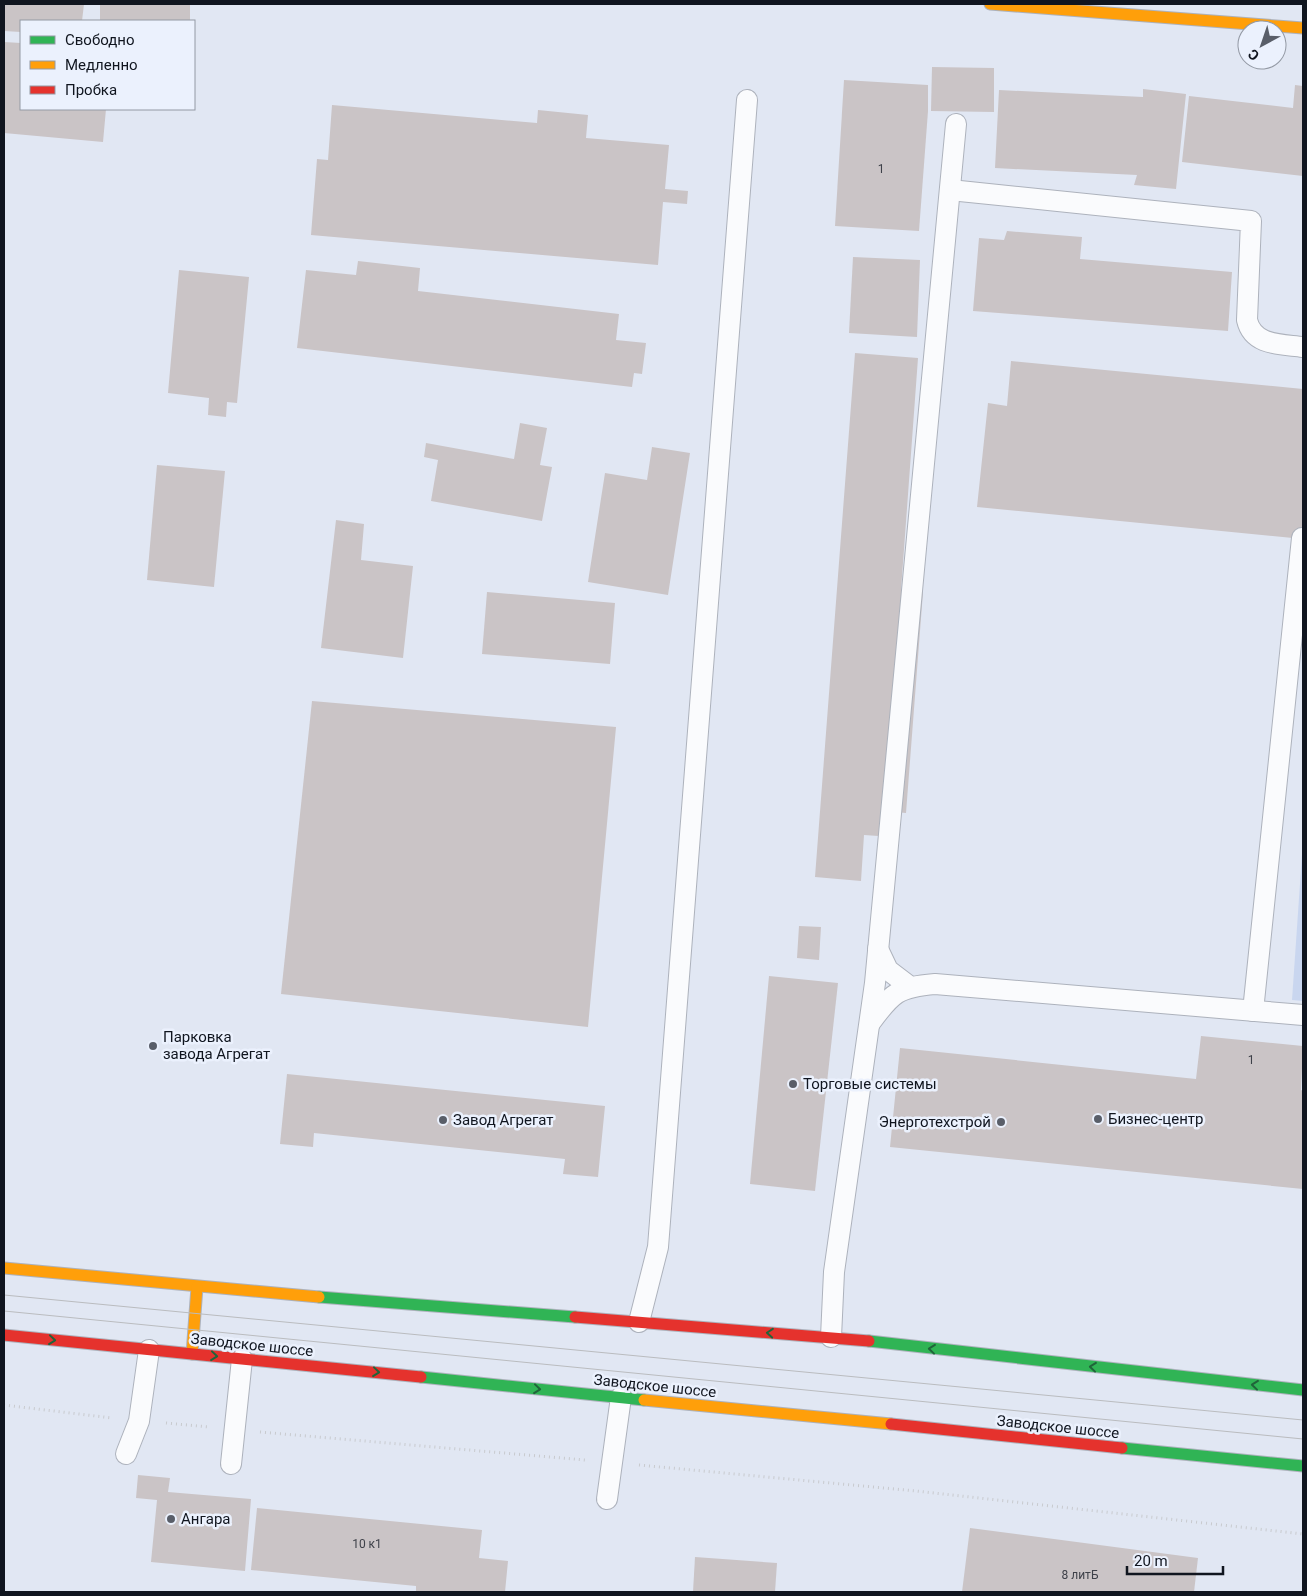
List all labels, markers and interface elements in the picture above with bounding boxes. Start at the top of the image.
legend [20,20,195,110]
north arrow [1237,20,1287,70]
text: Свободно [65,31,134,49]
text: С [1245,46,1262,64]
text: Медленно [65,56,138,74]
text: Пробка [65,81,117,99]
house number: 1 [878,162,884,176]
place label: Парковка завода Агрегат [163,1028,270,1063]
marker: Парковка завода Агрегат [147,1040,159,1052]
house number: 1 [1248,1053,1254,1067]
place label: Торговые системы [803,1075,937,1093]
marker: Торговые системы [787,1078,799,1090]
place label: Бизнес-центр [1108,1110,1203,1128]
place label: Завод Агрегат [453,1111,553,1129]
place label: Энерготехстрой [879,1113,991,1131]
marker: Бизнес-центр [1092,1113,1104,1125]
marker: Завод Агрегат [437,1114,449,1126]
marker: Энерготехстрой [995,1116,1007,1128]
one-way arrow [766,1327,774,1338]
street label: Заводское шоссе [190,1330,314,1360]
one-way arrow [49,1334,57,1345]
one-way arrow [928,1344,936,1355]
one-way arrow [210,1350,218,1361]
one-way arrow [1089,1362,1097,1373]
one-way arrow [372,1367,380,1378]
street label: Заводское шоссе [593,1371,717,1401]
one-way arrow [1250,1380,1258,1391]
one-way arrow [534,1383,542,1394]
street label: Заводское шоссе [996,1412,1120,1442]
place label: Ангара [181,1510,230,1528]
marker: Ангара [165,1513,177,1525]
house number: 10 к1 [352,1537,382,1551]
scale bar [1127,1544,1223,1576]
text: 20 m [1134,1552,1168,1570]
house number: 8 литБ [1062,1568,1099,1582]

